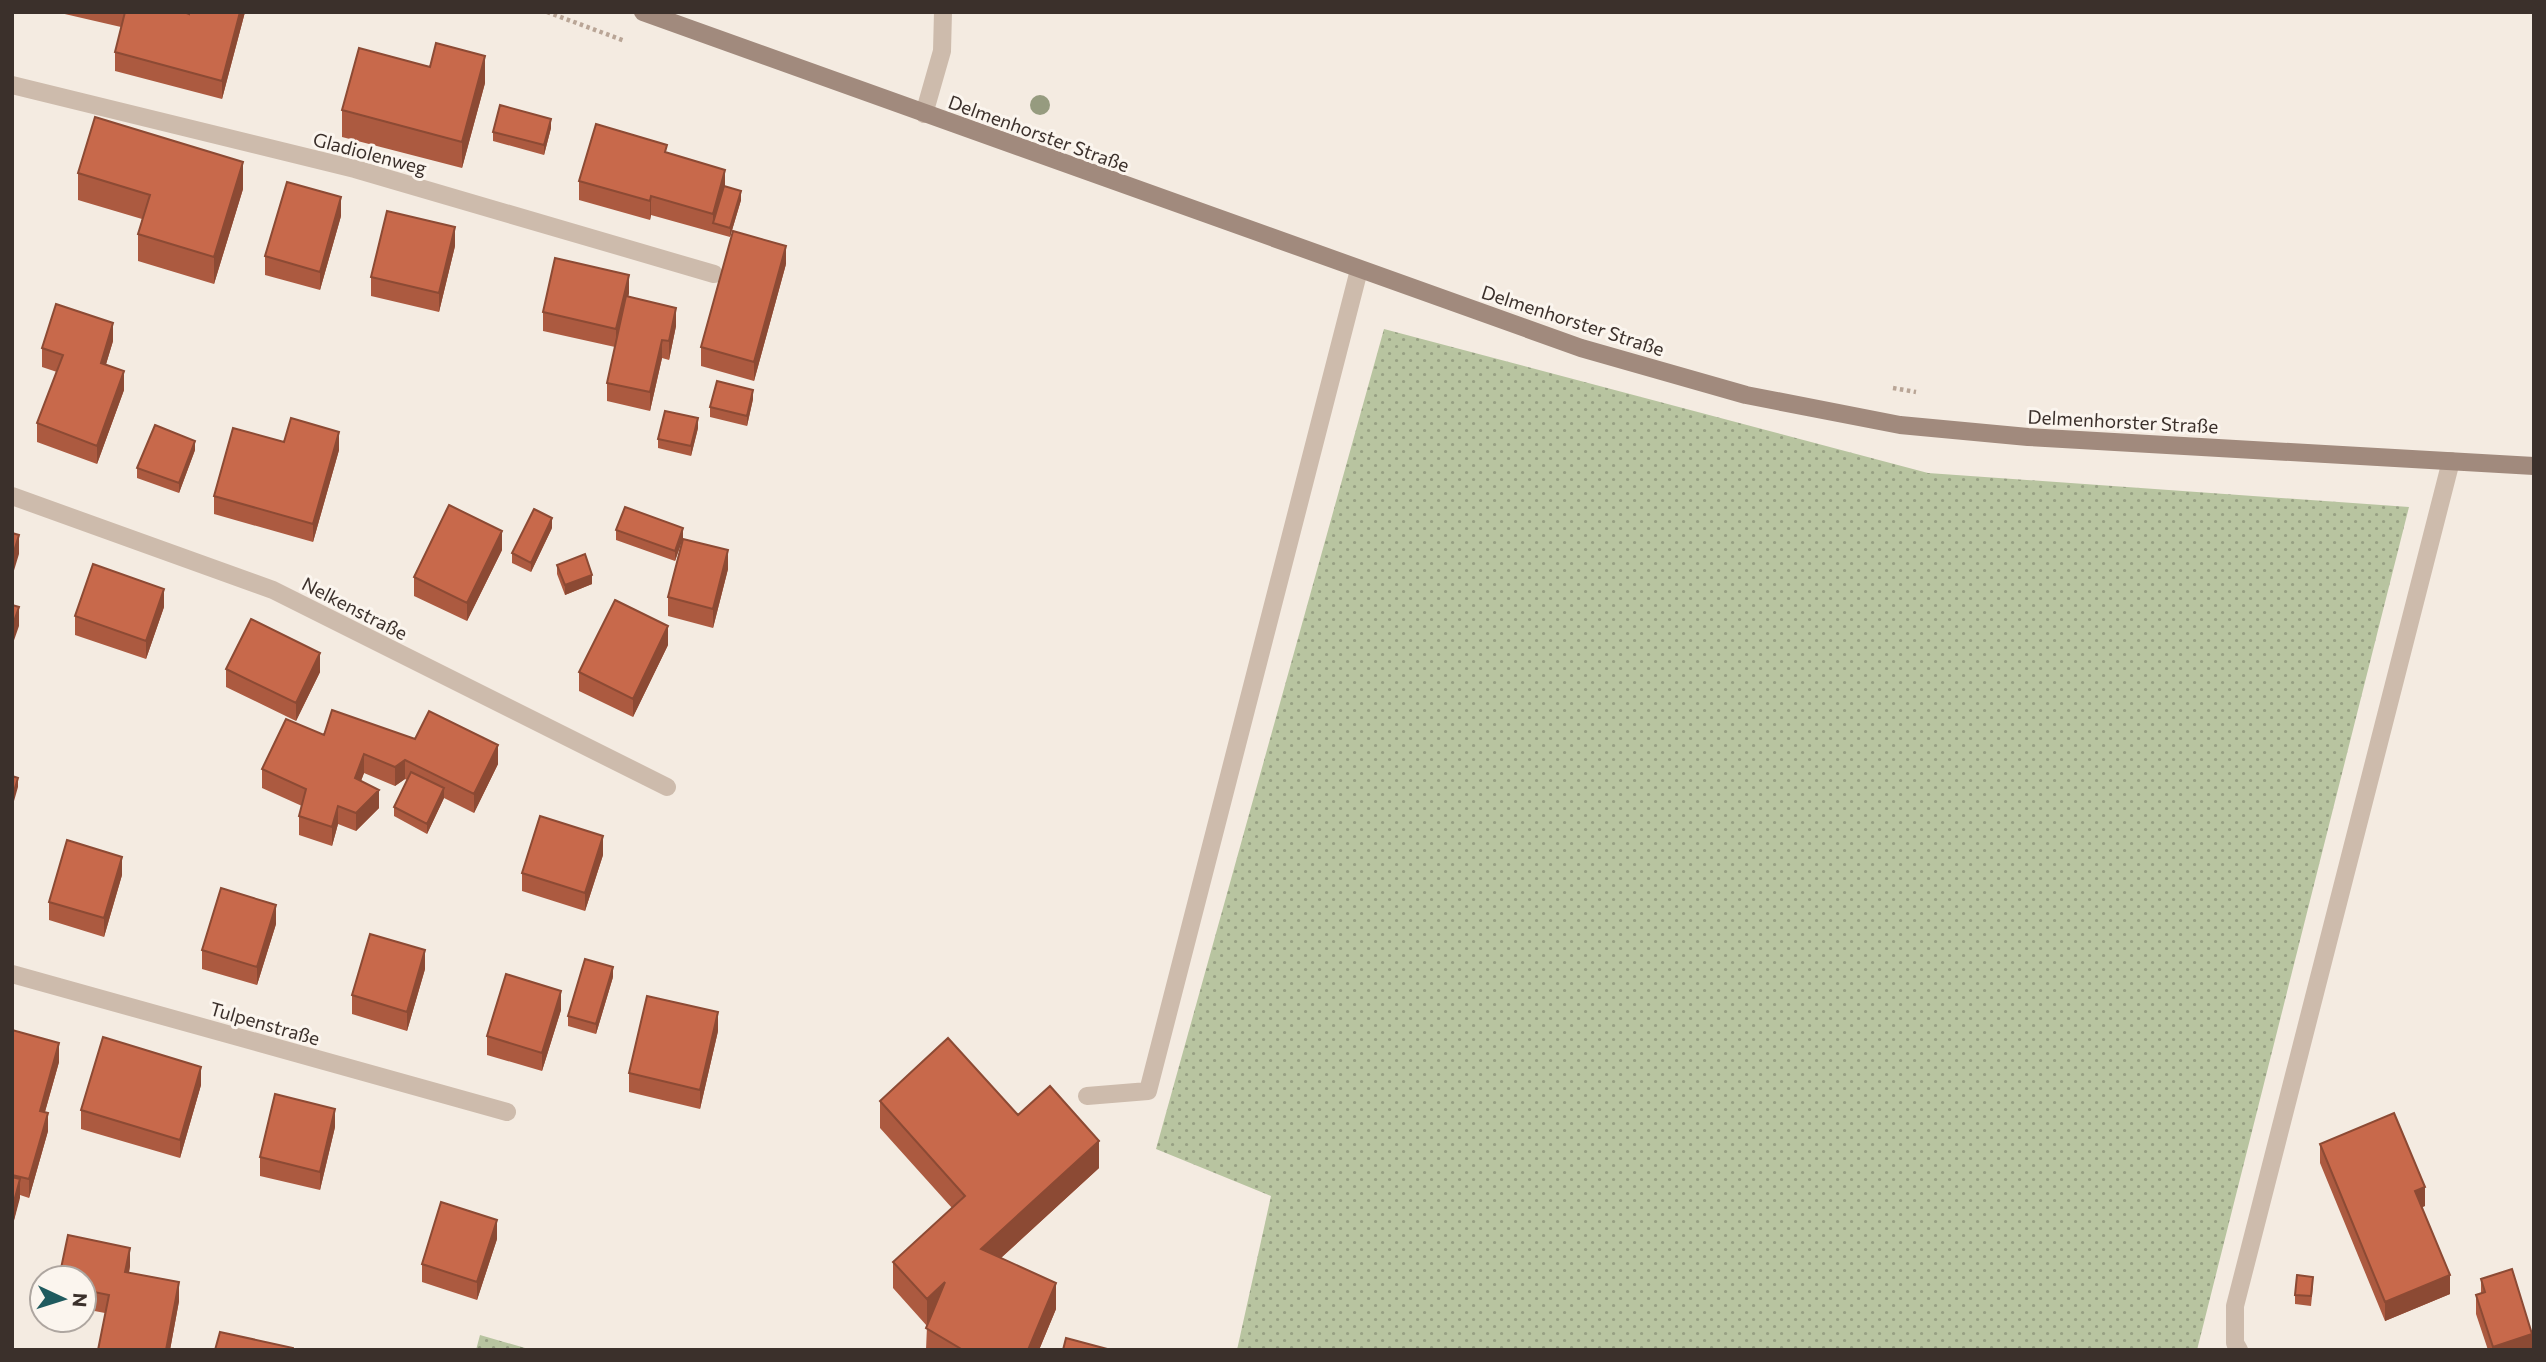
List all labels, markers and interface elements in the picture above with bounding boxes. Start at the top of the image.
street label: Delmenhorster Straße [945,90,1133,176]
street label: Gladiolenweg [311,127,429,179]
street label: Delmenhorster Straße [1479,280,1667,360]
street label: Delmenhorster Straße [2027,405,2219,437]
street label: Nelkenstraße [298,572,412,644]
street label: Tulpenstraße [207,996,323,1050]
north arrow [28,1264,98,1334]
text: N [68,1292,92,1308]

